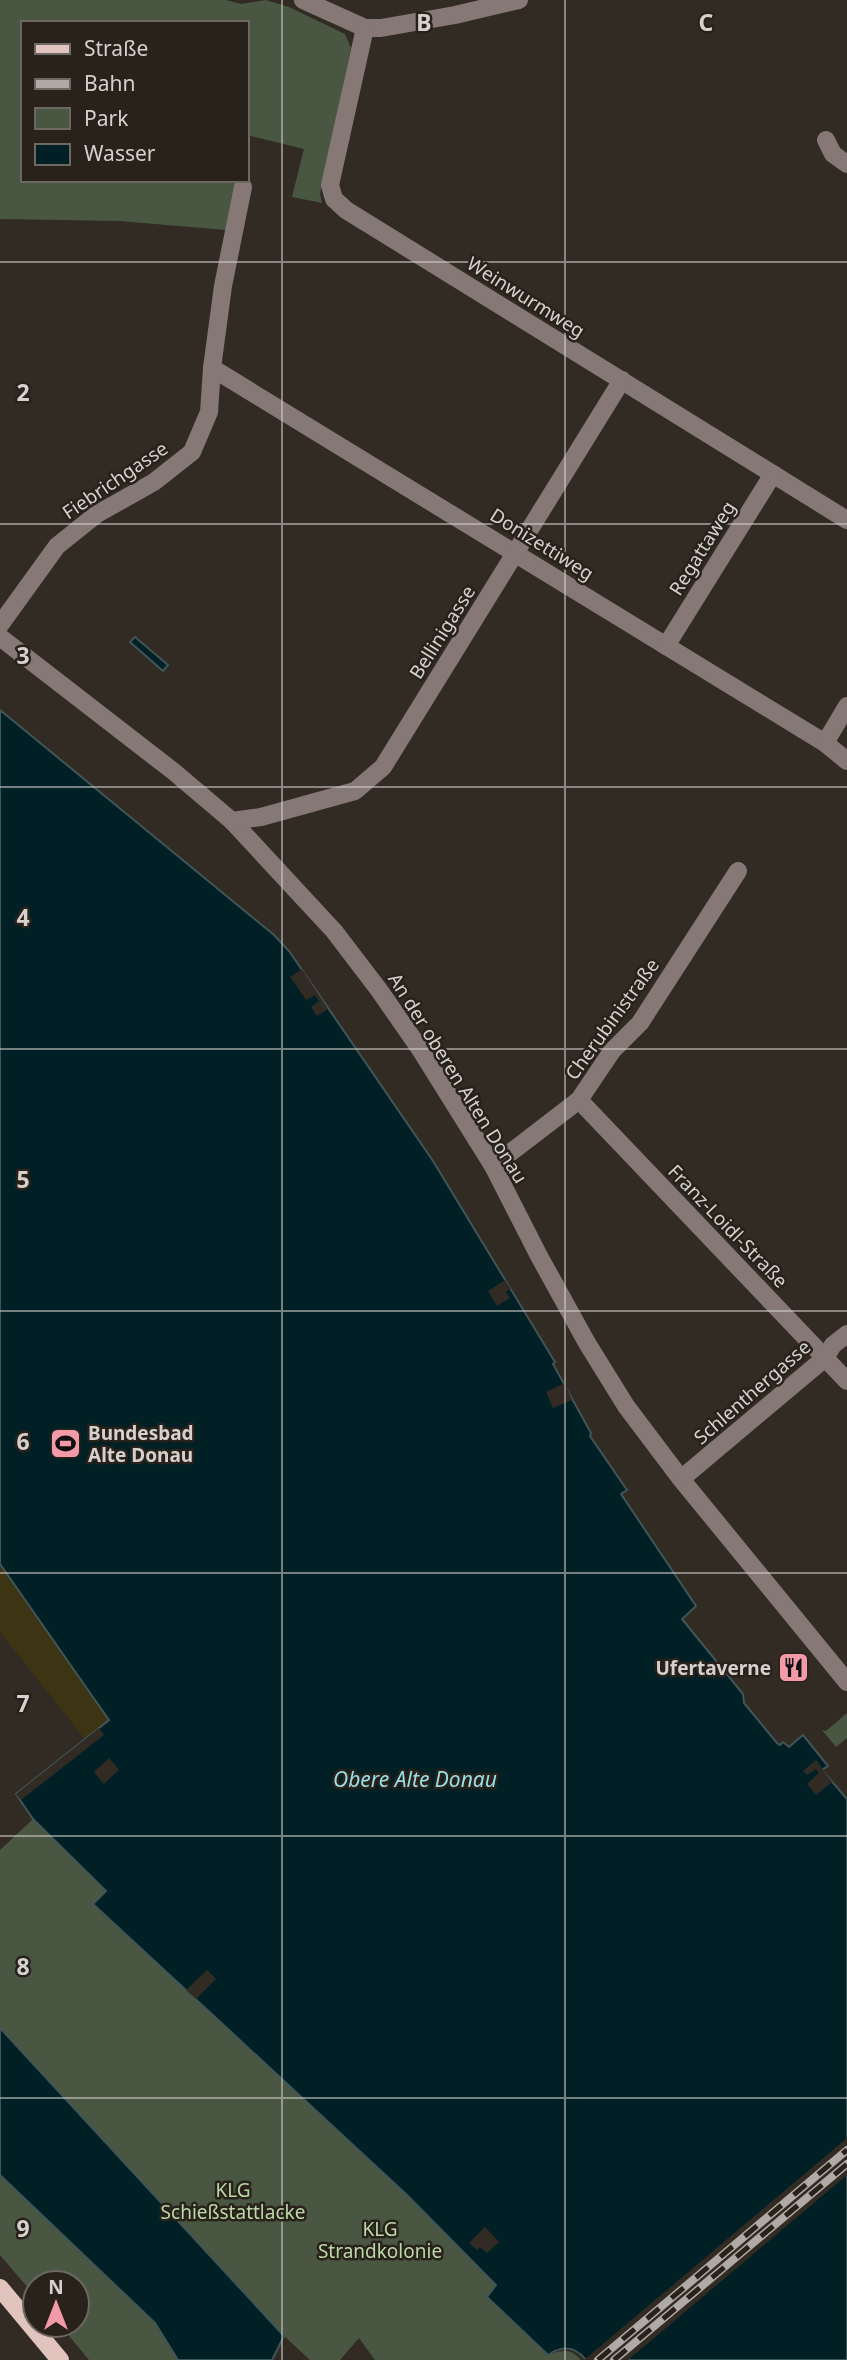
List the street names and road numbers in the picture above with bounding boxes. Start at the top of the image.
street label: Weinwurmweg [462,250,590,344]
street label: Fiebrichgasse [57,435,173,525]
street label: Regattaweg [663,496,741,600]
street label: Donizettiweg [485,502,599,586]
street label: Bellinigasse [403,580,481,684]
street label: Cherubinistraße [559,953,665,1085]
street label: An der oberen Alten Donau [382,968,534,1188]
street label: Franz-Loidl-Straße [662,1159,794,1293]
street label: Schlenthergasse [688,1334,816,1450]

